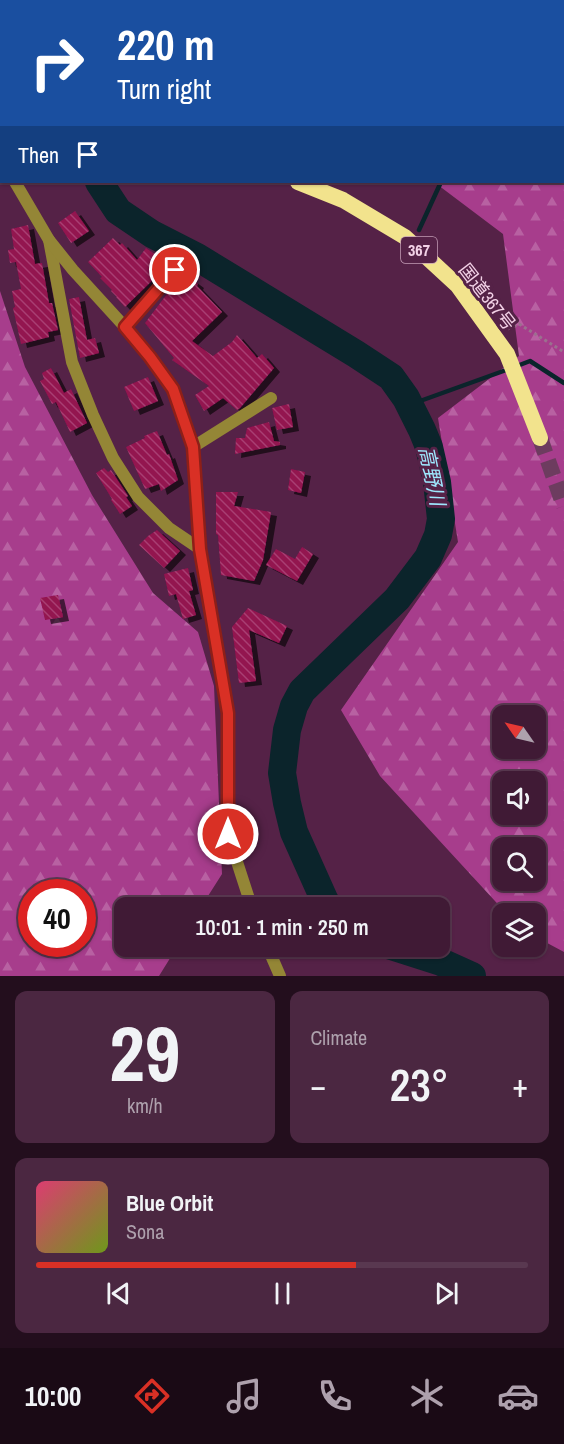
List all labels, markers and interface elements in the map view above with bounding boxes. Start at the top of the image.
text: 220 m [117,17,215,73]
icon: right [18,24,96,102]
text: Turn right [117,71,211,107]
icon: arrive [71,138,104,171]
text: Then [18,140,59,170]
road number: 367 [401,237,437,263]
pin [149,244,200,295]
icon: arrive [158,253,191,286]
street label: 国道367号 [453,258,521,335]
water label: 高野川 [413,444,452,510]
north arrow [492,705,546,759]
map controls [492,705,546,957]
button: sound [492,771,546,825]
position arrow [196,802,260,866]
button: search [492,837,546,891]
speed limit sign: 40 [18,879,96,957]
button: layers [492,903,546,957]
text: 10:01 · 1 min · 250 m [195,912,369,942]
text: 29 [109,1000,180,1105]
text: Climate [311,1024,367,1051]
text: 23° [390,1054,449,1115]
text: − [311,1063,326,1107]
text: + [512,1063,528,1107]
text: km/h [127,1092,163,1119]
text: Blue Orbit [126,1188,213,1218]
text: Sona [126,1218,164,1245]
icon: previous [102,1277,135,1310]
icon: pause [266,1277,299,1310]
icon: next [430,1277,463,1310]
icon: directions [131,1375,173,1417]
icon: music [223,1375,265,1417]
icon: phone [314,1375,356,1417]
icon: climate [406,1375,448,1417]
icon: car [497,1375,539,1417]
text: 10:00 [25,1378,81,1414]

